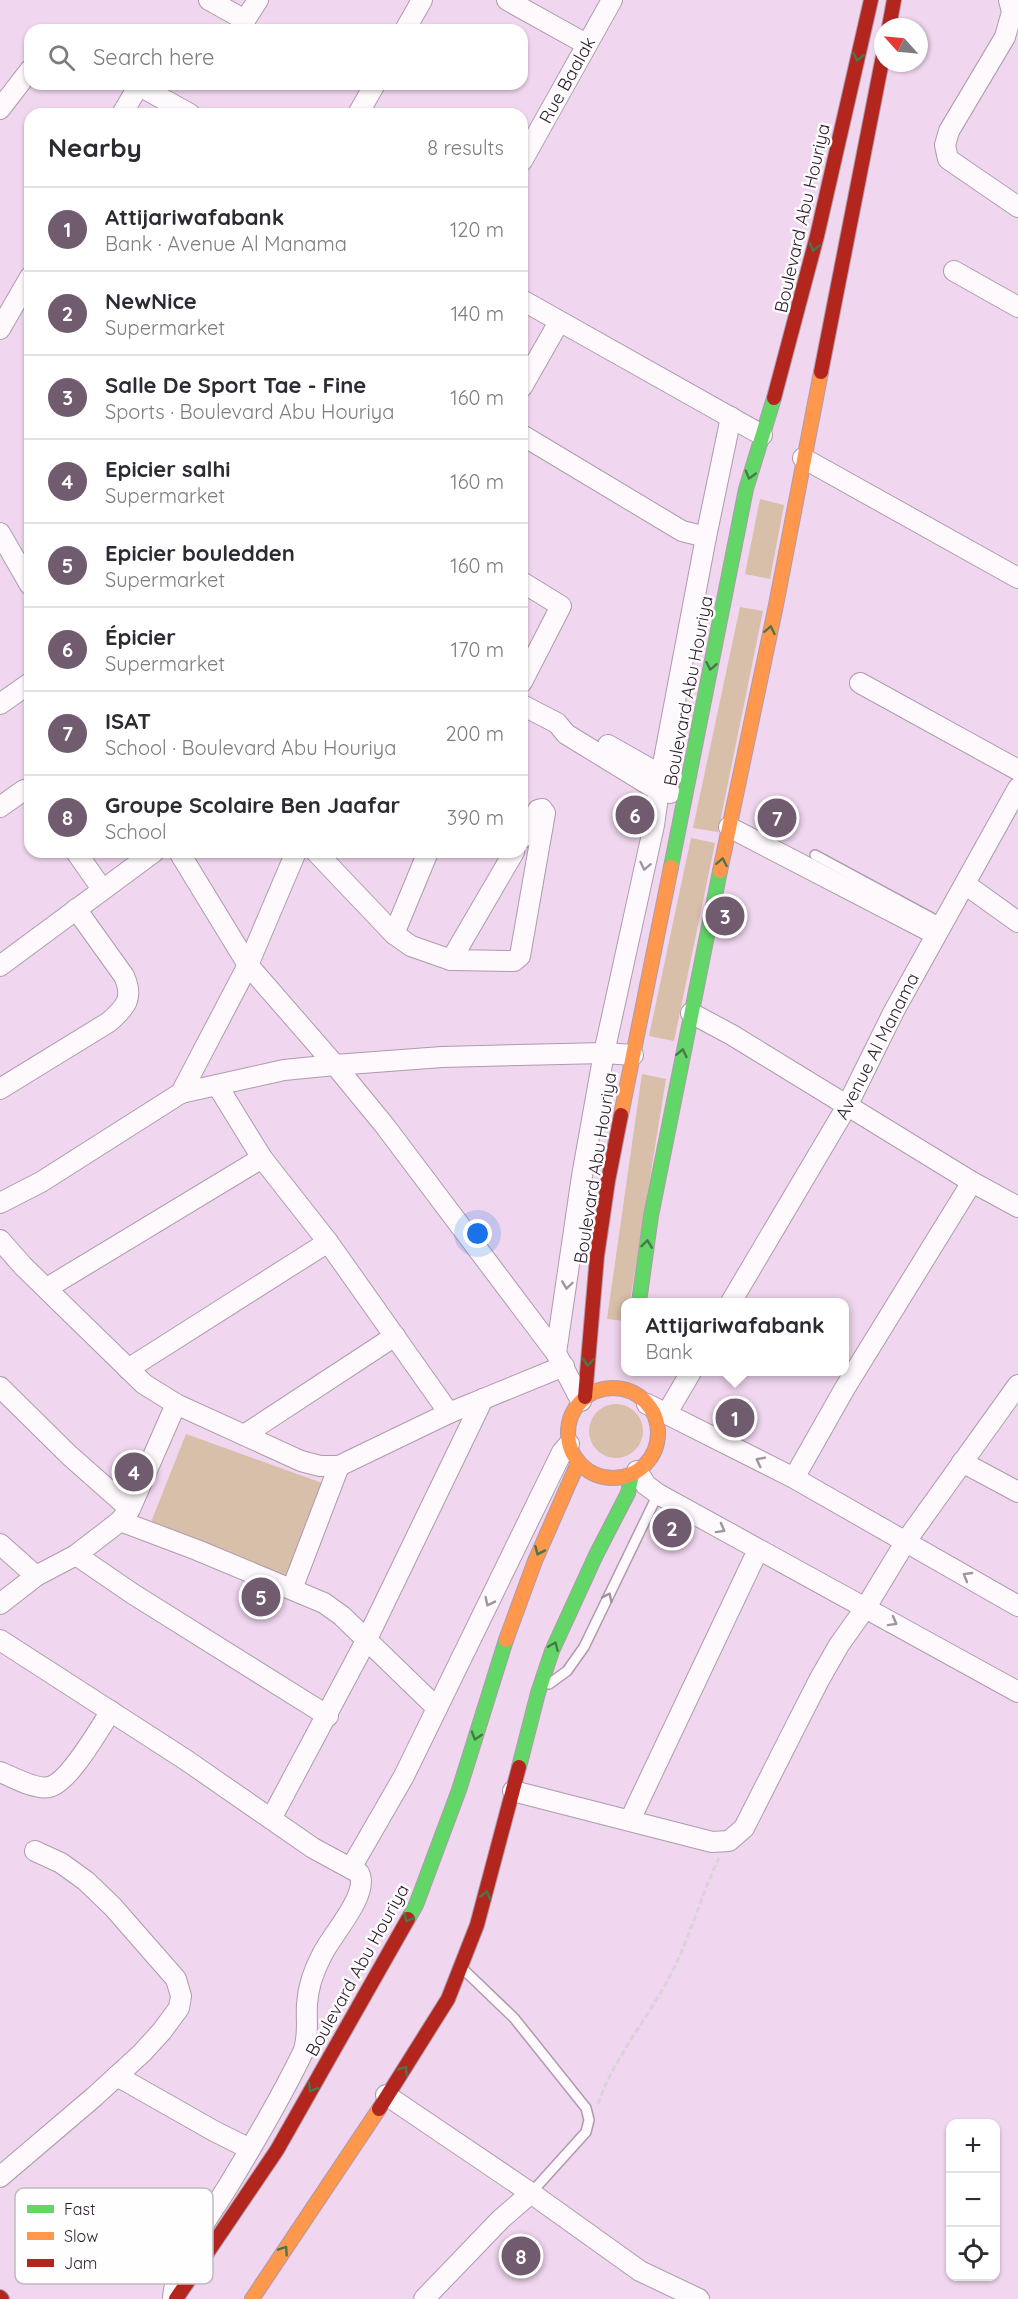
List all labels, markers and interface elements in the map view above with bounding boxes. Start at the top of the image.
north arrow [874,18,928,72]
search box [24,24,528,90]
street label: Rue Baalak [534,33,600,127]
icon: search [45,41,78,74]
text: Search here [93,43,214,71]
one-way arrow [852,52,865,62]
street label: Boulevard Abu Houriya [769,121,835,315]
text: Nearby [48,131,142,164]
text: 8 results [427,135,504,160]
text: Attijariwafabank [105,203,284,231]
text: 1 [64,217,71,242]
text: 120 m [450,217,504,242]
text: Bank · Avenue Al Manama [105,231,347,256]
one-way arrow [809,242,822,252]
text: NewNice [105,287,197,315]
text: 2 [62,301,73,326]
text: 140 m [451,301,504,326]
text: Supermarket [105,315,225,340]
text: Salle De Sport Tae - Fine [105,371,366,399]
text: 3 [62,385,73,410]
text: 160 m [450,385,504,410]
text: Sports · Boulevard Abu Houriya [105,399,394,424]
text: Epicier salhi [105,455,231,483]
text: 4 [62,469,73,494]
text: 160 m [450,469,504,494]
one-way arrow [745,470,758,480]
text: Supermarket [105,483,225,508]
text: Epicier bouledden [105,539,295,567]
text: 5 [62,553,73,578]
text: 160 m [450,553,504,578]
text: Supermarket [105,567,225,592]
street label: Boulevard Abu Houriya [658,594,718,788]
text: Épicier [105,623,176,651]
one-way arrow [763,625,776,635]
text: 6 [62,637,73,662]
text: 170 m [451,637,504,662]
text: Supermarket [105,651,225,676]
one-way arrow [705,661,718,671]
text: ISAT [105,707,151,735]
text: 7 [62,721,73,746]
text: 200 m [445,721,504,746]
text: School · Boulevard Abu Houriya [105,735,396,760]
text: Groupe Scolaire Ben Jaafar [105,791,400,819]
pin: 6 [616,792,654,838]
pin: 7 [758,796,796,840]
text: 8 [62,805,73,830]
text: 390 m [447,805,504,830]
text: School [105,819,167,844]
one-way arrow [715,857,728,867]
one-way arrow [639,861,652,871]
pin: 3 [706,894,744,938]
street label: Avenue Al Manama [830,969,924,1123]
one-way arrow [675,1048,688,1058]
street label: Boulevard Abu Houriya [569,1071,621,1265]
your location [463,1219,492,1248]
one-way arrow [640,1240,652,1249]
one-way arrow [562,1280,574,1289]
popup [621,1298,849,1376]
text: Attijariwafabank [645,1311,825,1339]
text: Bank [645,1339,693,1364]
one-way arrow [582,1358,595,1367]
pin: 1 [716,1396,754,1440]
pin: 4 [114,1450,154,1494]
one-way arrow [756,1457,767,1468]
pin: 2 [652,1506,692,1550]
one-way arrow [715,1522,725,1533]
one-way arrow [534,1545,546,1556]
one-way arrow [963,1572,974,1584]
pin: 5 [242,1574,280,1620]
one-way arrow [601,1593,613,1604]
one-way arrow [485,1595,496,1606]
one-way arrow [887,1615,897,1626]
one-way arrow [547,1641,559,1652]
one-way arrow [470,1730,483,1741]
street label: Boulevard Abu Houriya [300,1880,414,2060]
one-way arrow [479,1890,491,1900]
one-way arrow [404,1912,415,1923]
one-way arrow [397,2066,408,2077]
one-way arrow [308,2082,319,2092]
map controls [946,2119,1000,2281]
button: + [946,2119,1000,2173]
button: − [946,2173,1000,2227]
legend [15,2188,213,2284]
text: Fast [64,2199,95,2219]
text: Slow [64,2226,98,2246]
button: locate [946,2227,1000,2281]
pin: 8 [502,2234,540,2278]
one-way arrow [277,2246,289,2256]
text: Jam [64,2253,97,2273]

